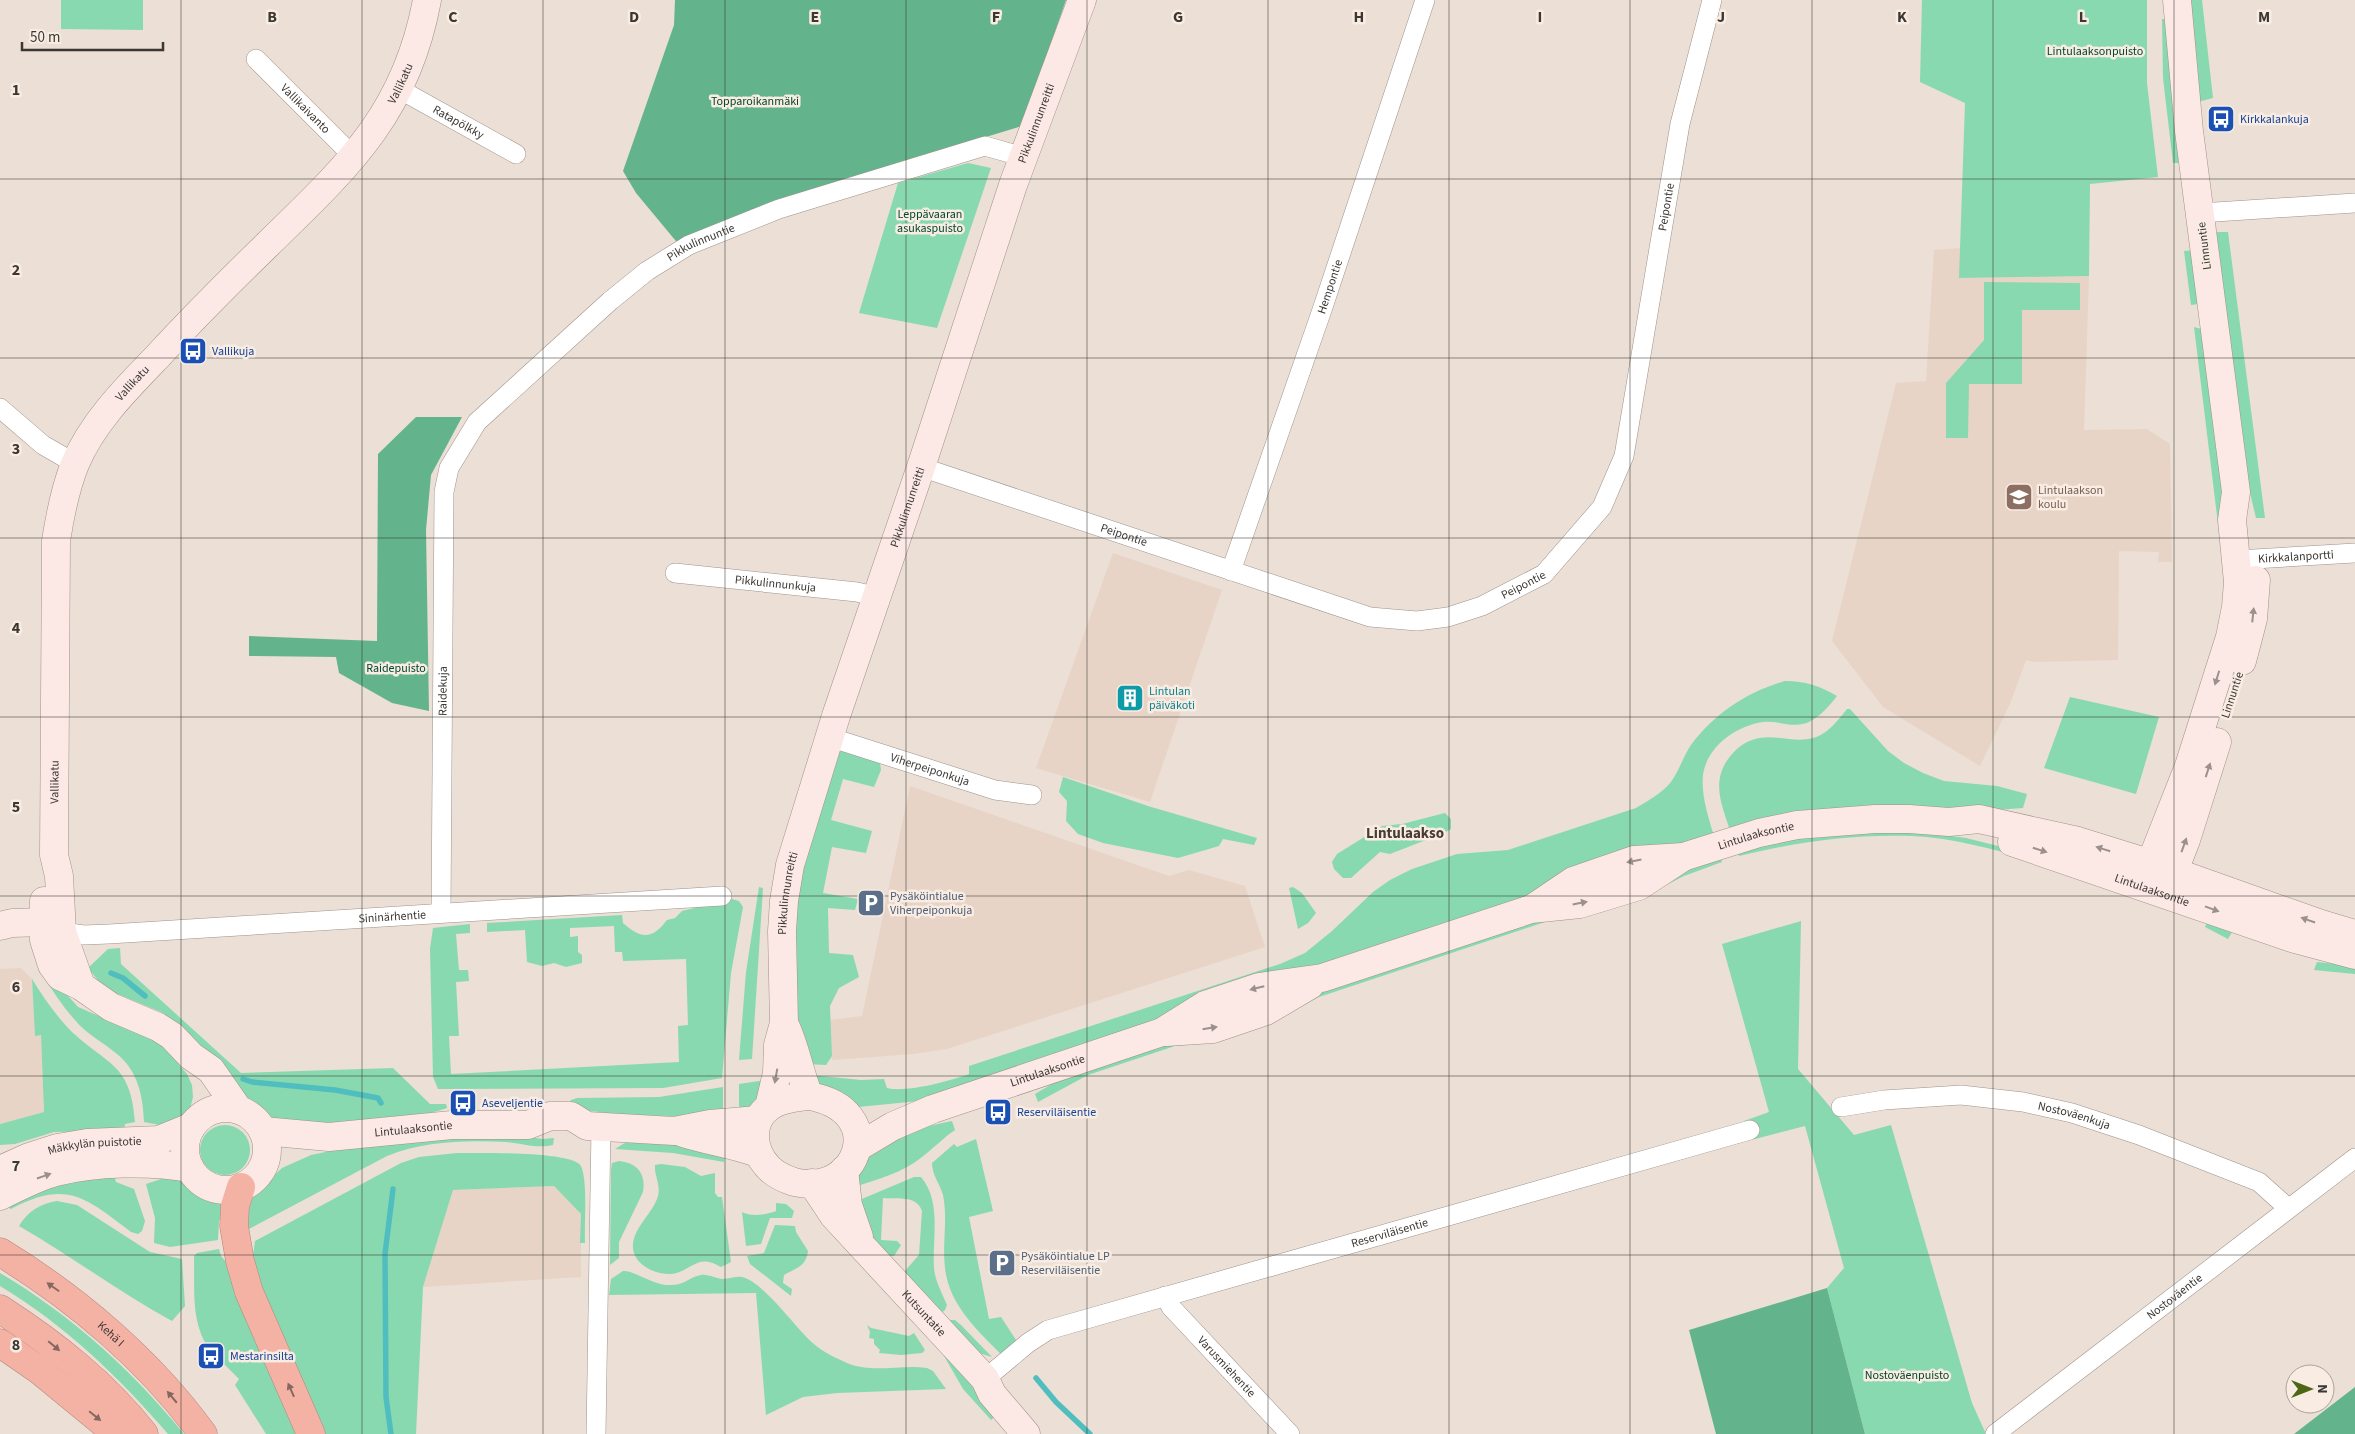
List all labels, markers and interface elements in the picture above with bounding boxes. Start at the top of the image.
text: B [267,6,277,28]
text: C [448,6,458,28]
text: D [629,6,639,28]
text: E [811,6,819,28]
text: F [992,6,1000,28]
text: G [1173,6,1183,28]
text: H [1354,6,1364,28]
text: I [1538,6,1542,28]
text: J [1717,6,1725,28]
text: K [1897,6,1907,28]
text: L [2079,6,2087,28]
text: M [2258,6,2270,28]
scale bar [22,20,164,52]
text: 50 m [30,27,60,48]
park label: Lintulaaksonpuisto [2047,43,2143,60]
street label: Vallikatu [384,61,418,107]
text: 1 [12,79,20,101]
street label: Vallikaivanto [276,80,334,138]
street label: Pikkulinnunreitti [1014,81,1059,166]
park label: Topparoikanmäki [711,93,799,110]
street label: Ratapölkky [429,101,487,144]
bus stop icon: Kirkkalankuja [2206,104,2236,134]
place label: Kirkkalankuja [2240,111,2309,128]
street label: Peipontie [1654,182,1679,232]
park label: Leppävaaran asukaspuisto [897,206,963,237]
street label: Pikkulinnuntie [664,220,737,266]
street label: Linnuntie [2193,221,2216,271]
street label: Hempontie [1313,257,1347,316]
text: 2 [12,259,20,281]
bus stop icon: Vallikuja [178,336,208,366]
place label: Vallikuja [212,343,254,360]
street label: Vallikatu [112,362,154,405]
text: 3 [12,438,20,460]
street label: Pikkulinnunreitti [886,465,929,550]
school or university icon: Lintulaakson koulu [2004,482,2034,512]
place label: Lintulaakson koulu [2038,482,2103,513]
street label: Peipontie [1098,520,1149,551]
street label: Kirkkalanportti [2258,546,2334,568]
street label: Peipontie [1498,567,1549,604]
street label: Pikkulinnunkuja [734,571,817,597]
one-way arrow [2249,606,2257,622]
text: 4 [12,617,21,639]
park label: Raidepuisto [366,660,426,677]
street label: Raidekuja [434,666,452,716]
one-way arrow [2213,670,2220,685]
street label: Linnuntie [2217,670,2248,721]
building icon: Lintulan päiväkoti [1115,683,1145,713]
place label: Lintulan päiväkoti [1149,683,1195,714]
street label: Viherpeiponkuja [888,749,972,790]
street label: Vallikatu [46,760,64,804]
one-way arrow [2204,763,2212,778]
text: 5 [12,796,20,818]
street label: Lintulaaksontie [1716,818,1796,854]
district label: Lintulaakso [1366,823,1444,844]
one-way arrow [2181,837,2188,852]
one-way arrow [2095,844,2110,852]
one-way arrow [2032,847,2047,855]
street label: Pikkulinnunreitti [774,849,803,935]
one-way arrow [1626,858,1642,866]
street label: Lintulaaksontie [2112,870,2192,911]
parking icon: Pysäköintialue Viherpeiponkuja [856,888,886,918]
place label: Pysäköintialue Viherpeiponkuja [890,888,972,919]
one-way arrow [1572,899,1587,907]
street label: Sininärhentie [358,906,427,928]
one-way arrow [2204,906,2219,913]
one-way arrow [2301,916,2316,923]
text: 6 [12,976,20,998]
one-way arrow [1250,984,1265,992]
one-way arrow [1202,1024,1218,1032]
street label: Lintulaaksontie [1008,1050,1087,1092]
one-way arrow [772,1069,780,1085]
bus stop icon: Aseveljentie [448,1088,478,1118]
place label: Aseveljentie [482,1095,543,1112]
bus stop icon: Reserviläisentie [983,1097,1013,1127]
street label: Nostoväenkuja [2036,1098,2113,1134]
place label: Reserviläisentie [1017,1104,1096,1121]
street label: Lintulaaksontie [374,1117,453,1142]
street label: Mäkkylän puistotie [46,1133,142,1159]
text: 7 [12,1155,20,1177]
one-way arrow [37,1172,52,1179]
street label: Reserviläisentie [1349,1214,1430,1252]
parking icon: Pysäköintialue LP Reserviläisentie [987,1248,1017,1278]
place label: Pysäköintialue LP Reserviläisentie [1021,1248,1110,1279]
street label: Nostoväentie [2143,1270,2206,1324]
one-way arrow [46,1282,60,1292]
street label: Kutsuntatie [898,1286,950,1341]
street label: Kehä I [93,1317,128,1351]
street label: Varusmiehentie [1193,1332,1259,1401]
text: 8 [12,1334,20,1356]
one-way arrow [48,1341,61,1352]
bus stop icon: Mestarinsilta [196,1341,226,1371]
place label: Mestarinsilta [230,1348,294,1365]
north arrow [2285,1364,2335,1414]
park label: Nostoväenpuisto [1865,1367,1949,1384]
one-way arrow [287,1382,296,1397]
text: N [2312,1384,2332,1394]
one-way arrow [167,1390,178,1403]
one-way arrow [88,1411,101,1422]

